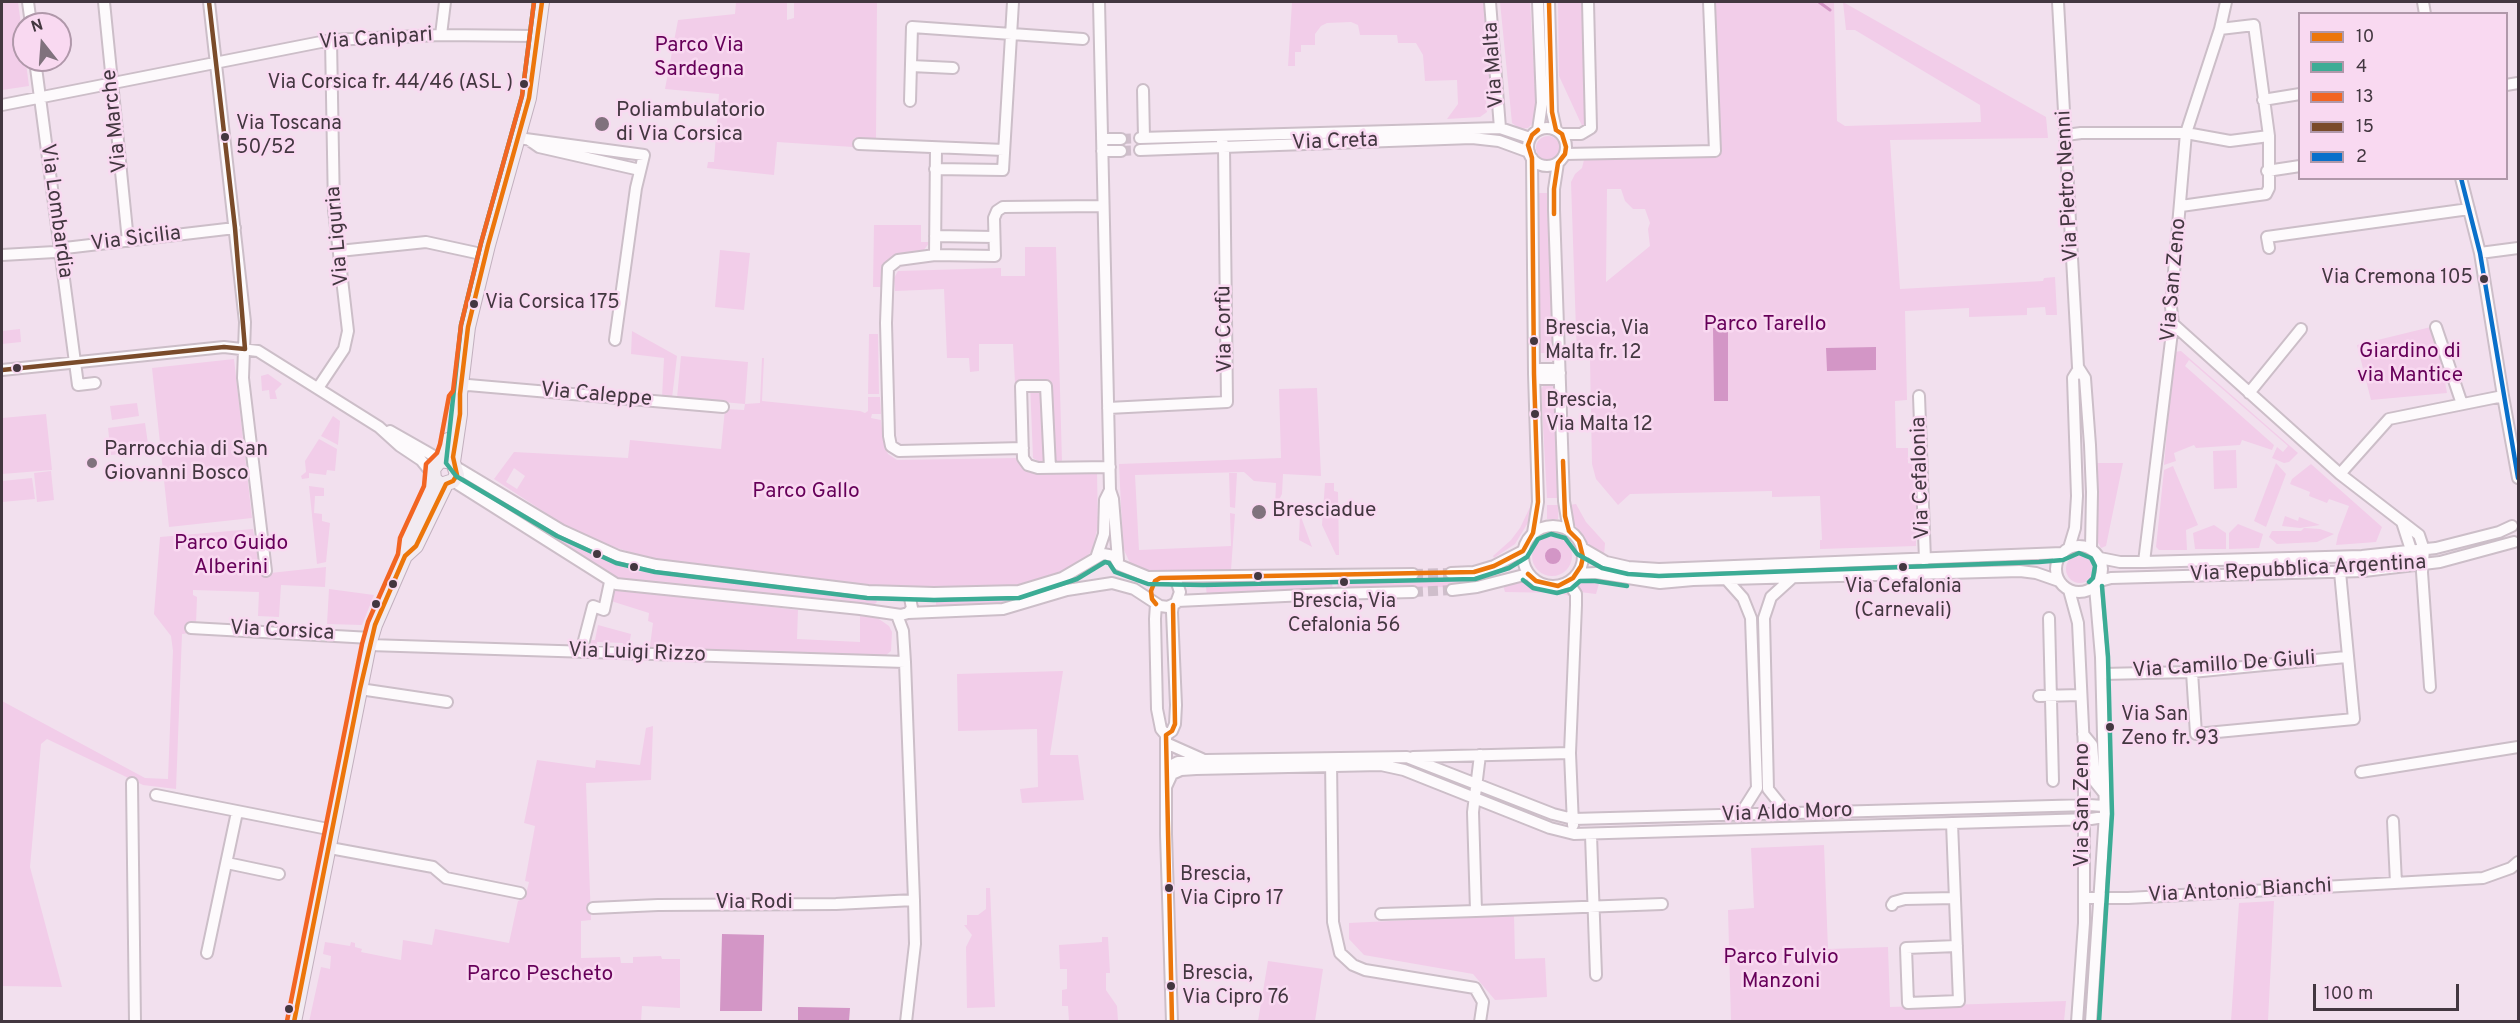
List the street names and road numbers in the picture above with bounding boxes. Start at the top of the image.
street label: Via Malta [1479,21,1511,109]
street label: Via Canipari [318,23,434,57]
street label: Via Marche [98,68,134,174]
street label: Via Pietro Nenni [2052,110,2086,262]
street label: Via Creta [1292,129,1378,157]
street label: Via Lombardia [33,142,77,280]
street label: Via Liguria [322,185,356,287]
street label: Via San Zeno [2157,217,2193,343]
street label: Via Sicilia [89,222,183,258]
street label: Via Corfù [1213,285,1239,373]
street label: Via Caleppe [539,379,653,413]
street label: Via Cefalonia [1907,416,1937,540]
street label: Via Repubblica Argentina [2189,551,2427,589]
street label: Via Corsica [229,617,335,647]
street label: Via Luigi Rizzo [568,639,706,669]
street label: Via Camillo De Giuli [2132,647,2316,685]
street label: Via San Zeno [2071,743,2097,867]
street label: Via Aldo Moro [1721,799,1853,829]
street label: Via Antonio Bianchi [2147,875,2333,909]
street label: Via Rodi [715,891,793,917]

